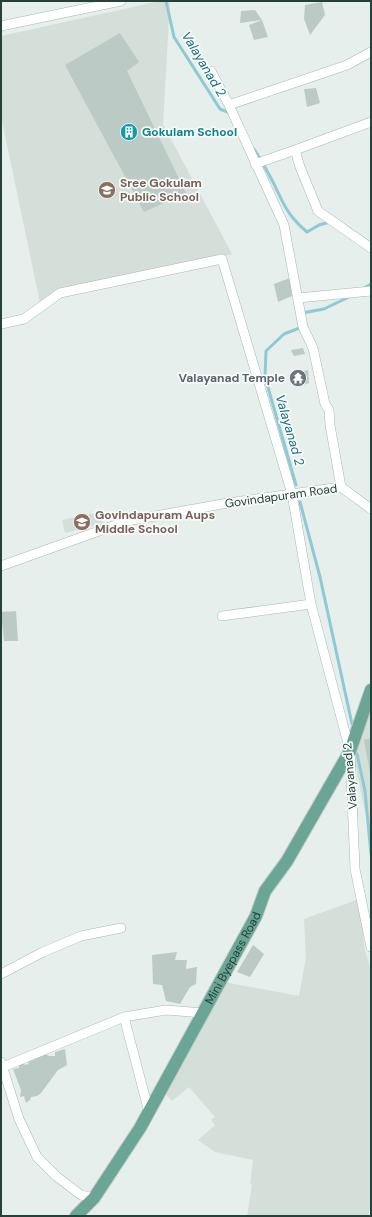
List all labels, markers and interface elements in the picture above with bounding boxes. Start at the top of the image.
water label: Valayanad 2 [178,28,230,100]
building icon: Gokulam School [119,122,139,142]
place label: Gokulam School [142,124,237,140]
place label: Sree Gokulam Public School [120,175,202,205]
school or university icon: Sree Gokulam Public School [97,180,117,200]
temple icon: Valayanad Temple [288,368,308,388]
place label: Valayanad Temple [178,370,285,386]
water label: Valayanad 2 [272,392,308,468]
street label: Govindapuram Road [224,480,338,512]
place label: Govindapuram Aups Middle School [95,507,215,537]
school or university icon: Govindapuram Aups Middle School [72,512,92,532]
street label: Valayanad 2 [339,742,361,810]
street label: Mini Byepass Road [201,910,265,1007]

